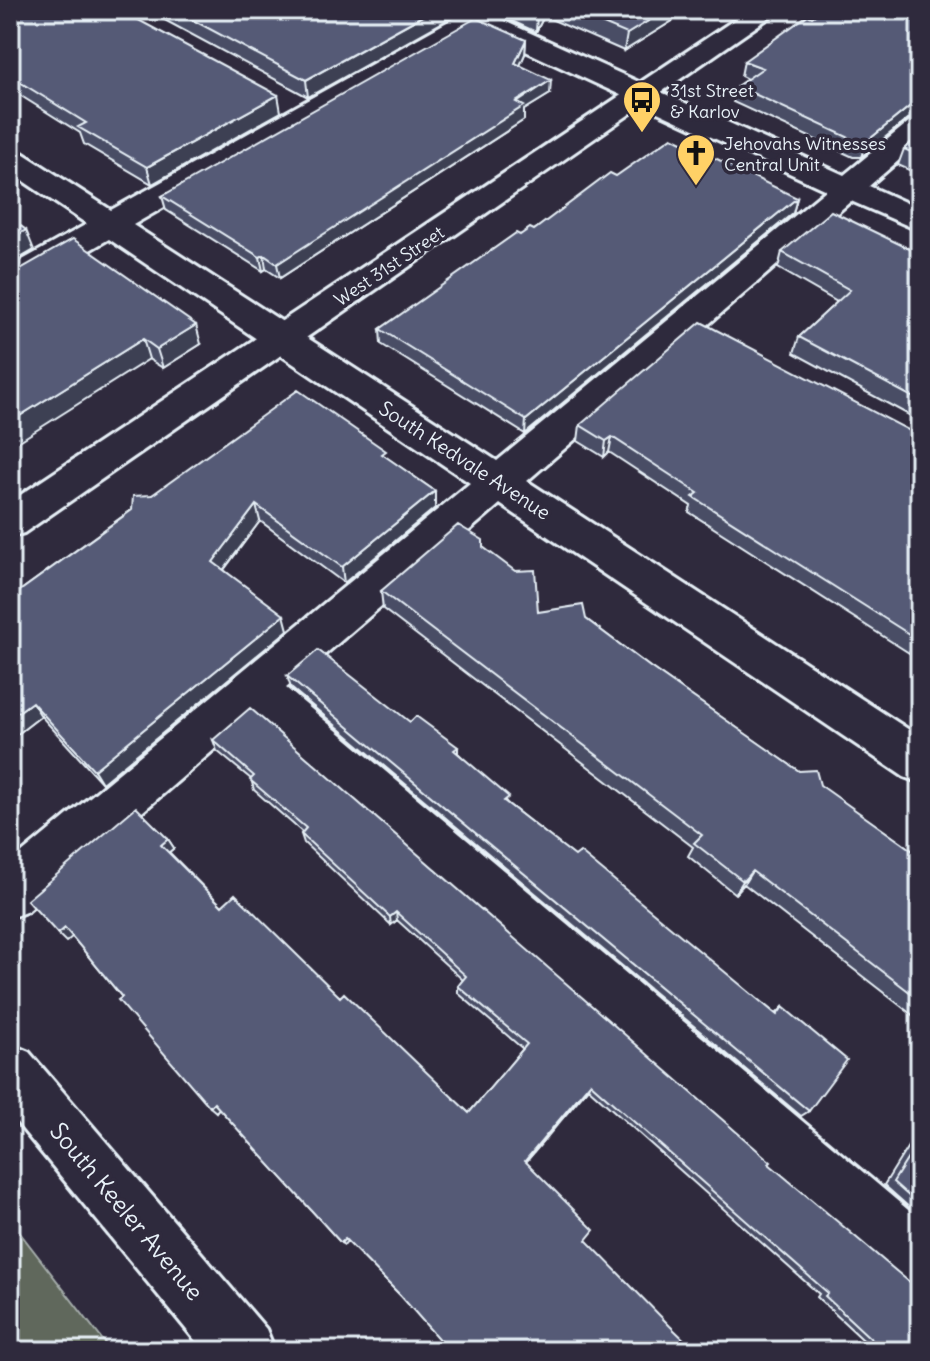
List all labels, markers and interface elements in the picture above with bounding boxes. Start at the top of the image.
bus stop icon: 31st Street & Karlov [621,79,663,134]
place label: 31st Street & Karlov [670,79,754,123]
church icon: Jehovahs Witnesses Central Unit [675,132,717,187]
place label: Jehovahs Witnesses Central Unit [724,132,886,176]
street label: West 31st Street [330,221,448,311]
street label: South Kedvale Avenue [375,395,555,525]
street label: South Keeler Avenue [44,1116,210,1306]

